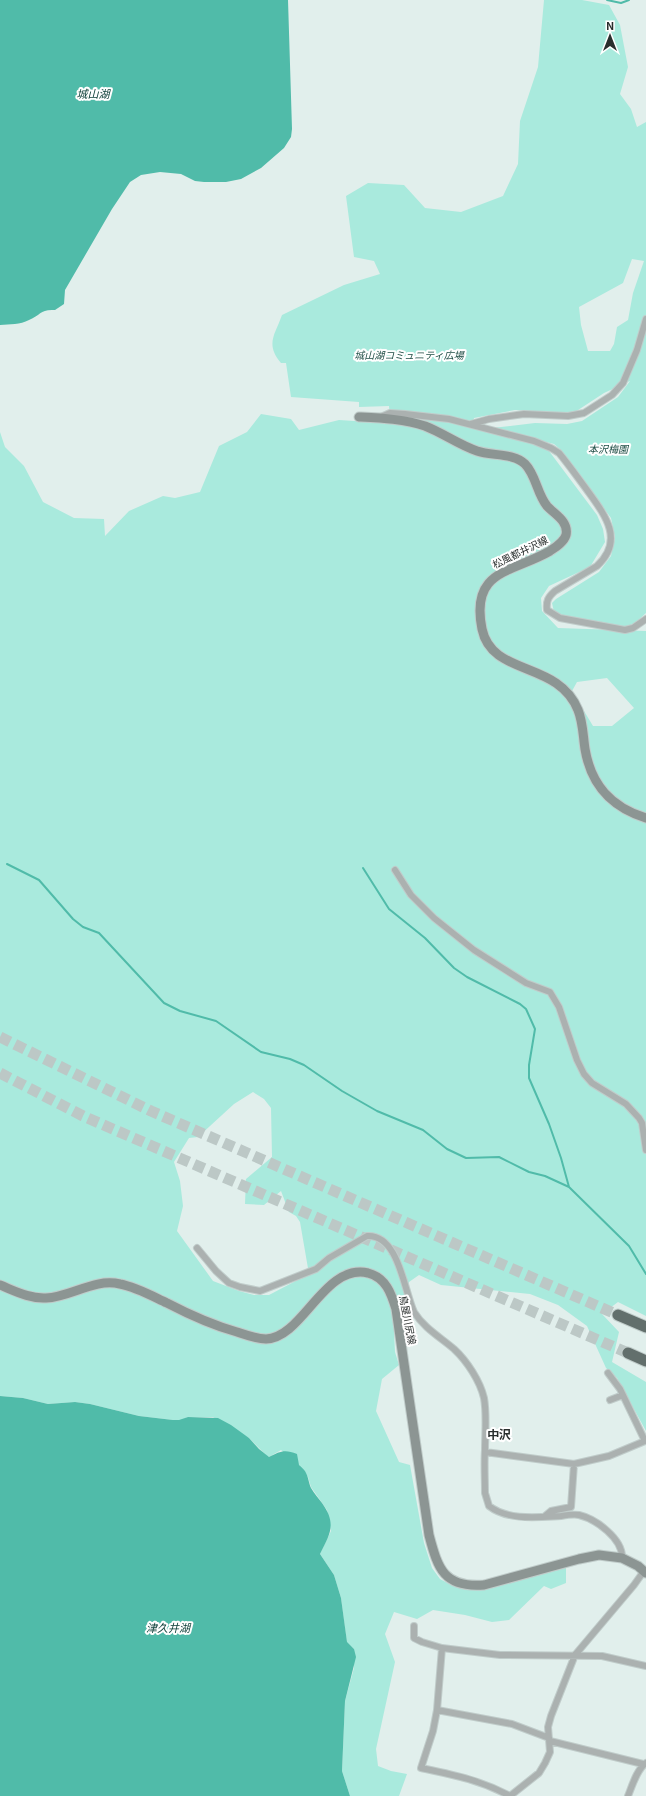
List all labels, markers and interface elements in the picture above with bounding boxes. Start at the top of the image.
north arrow [590,16,630,56]
text: N [606,17,614,33]
water label: 城山湖 [77,85,111,101]
park label: 城山湖コミュニティ広場 [354,347,465,362]
park label: 本沢梅園 [588,441,630,456]
street label: 松風都井沢線 [490,532,550,571]
street label: 鳥屋川尻線 [396,1294,421,1346]
district label: 中沢 [487,1425,511,1442]
water label: 津久井湖 [146,1619,192,1635]

